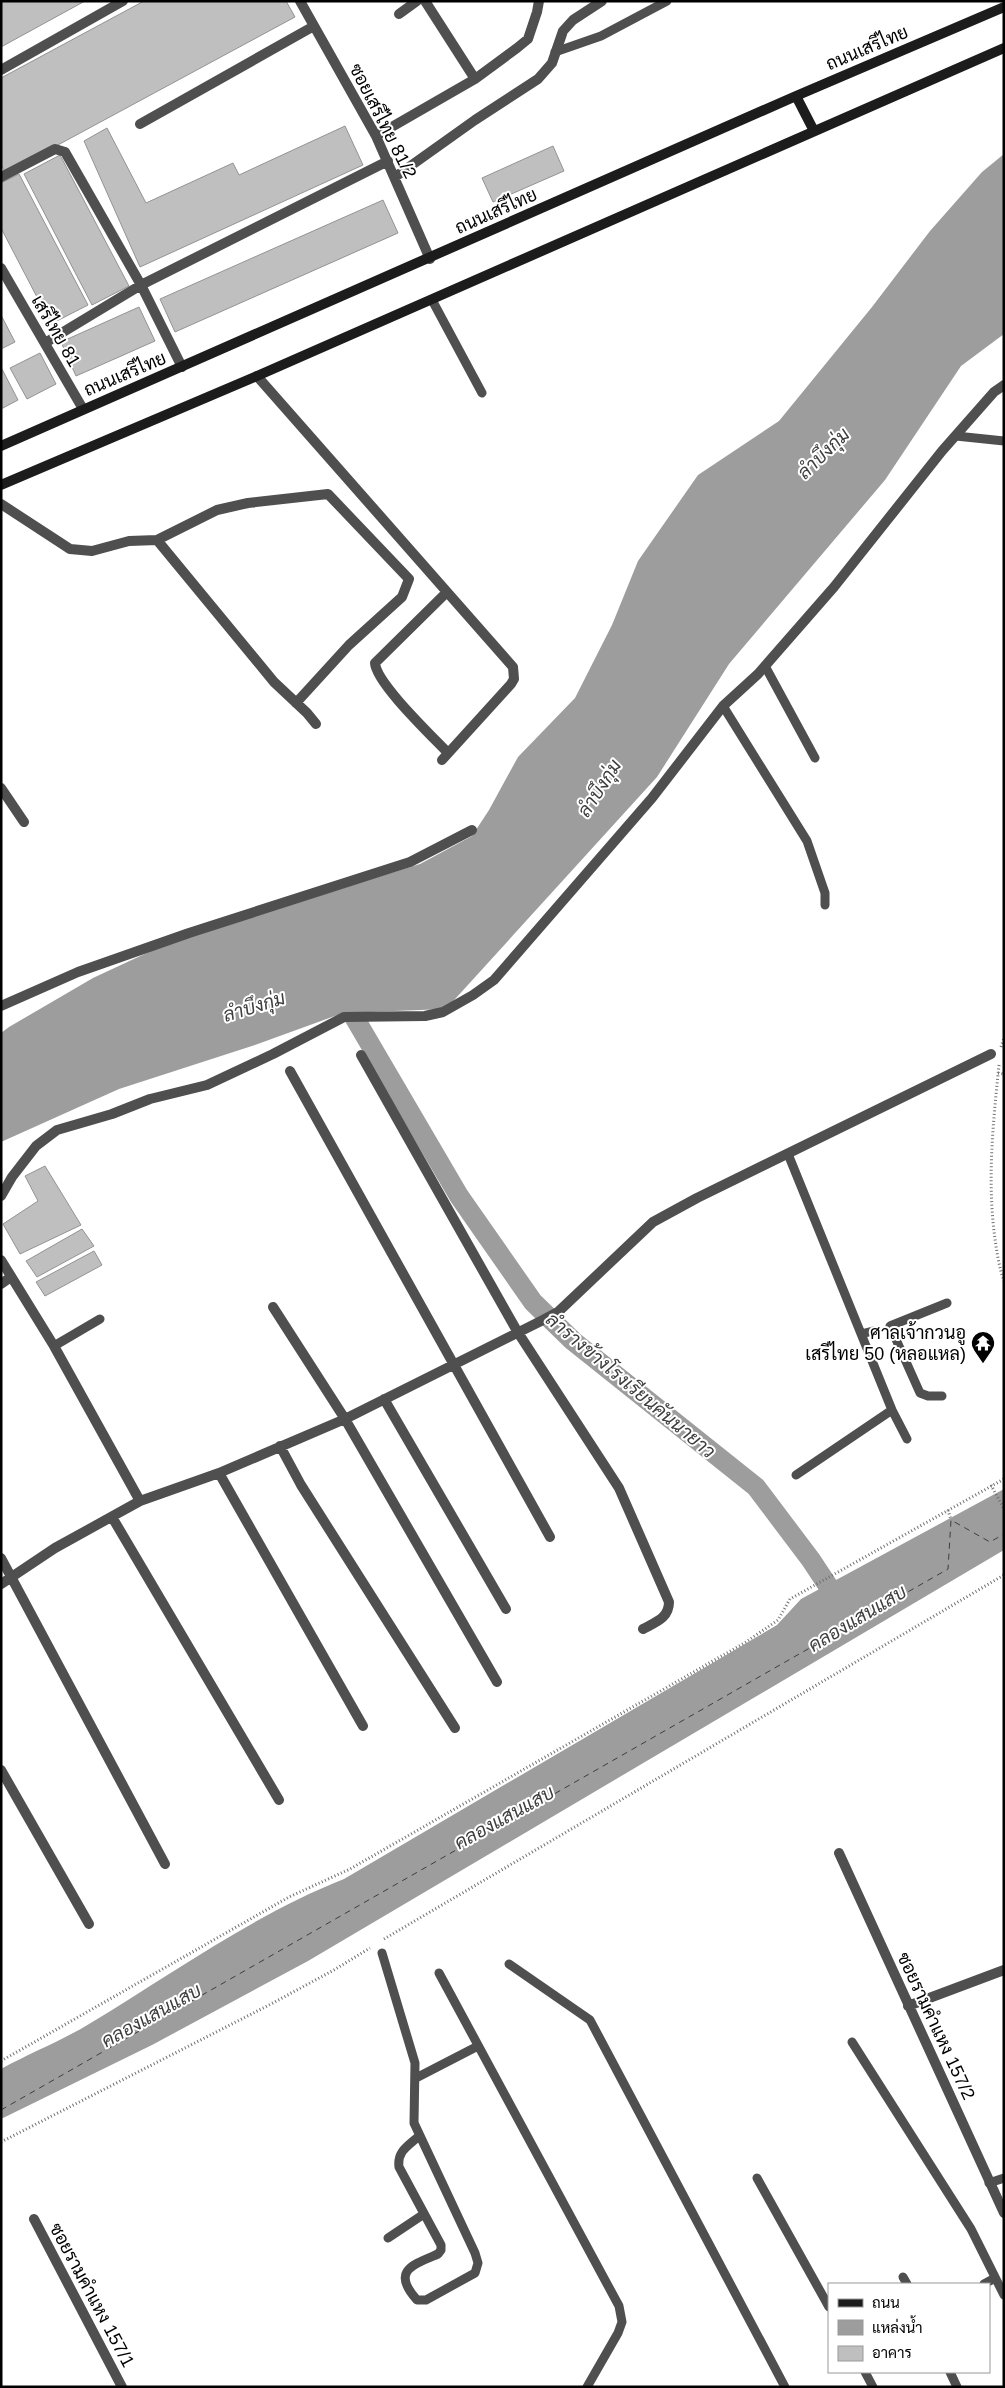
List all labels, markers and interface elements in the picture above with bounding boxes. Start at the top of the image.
street label: ถนนเสรีไทย [822,19,911,74]
street label: ซอยเสรีไทย 81/2 [346,59,423,182]
street label: ถนนเสรีไทย [451,181,540,238]
street label: เสรีไทย 81 [28,290,87,370]
street label: ถนนเสรีไทย [80,345,169,400]
water label: ลำบึงกุ่ม [792,423,855,484]
water label: ลำบึงกุ่ม [572,755,627,822]
water label: ลำบึงกุ่ม [220,986,289,1028]
water label: ลำรางข้างโรงเรียนคันนายาว [542,1307,721,1462]
place label: ศาลเจ้ากวนอู เสรีไทย 50 (หลอแหล) [805,1321,966,1364]
temple icon: ศาลเจ้ากวนอู เสรีไทย 50 (หลอแหล) [970,1330,996,1364]
water label: คลองแสนแสบ [804,1581,910,1656]
water label: คลองแสนแสบ [451,1781,558,1853]
street label: ซอยรามคำแหง 157/2 [893,1949,979,2103]
water label: คลองแสนแสบ [98,1979,205,2051]
street label: ซอยรามคำแหง 157/1 [46,2220,138,2370]
legend [828,2283,990,2373]
text: ถนน [872,2294,900,2311]
text: แหล่งน้ำ [872,2315,923,2336]
text: อาคาร [872,2344,912,2361]

